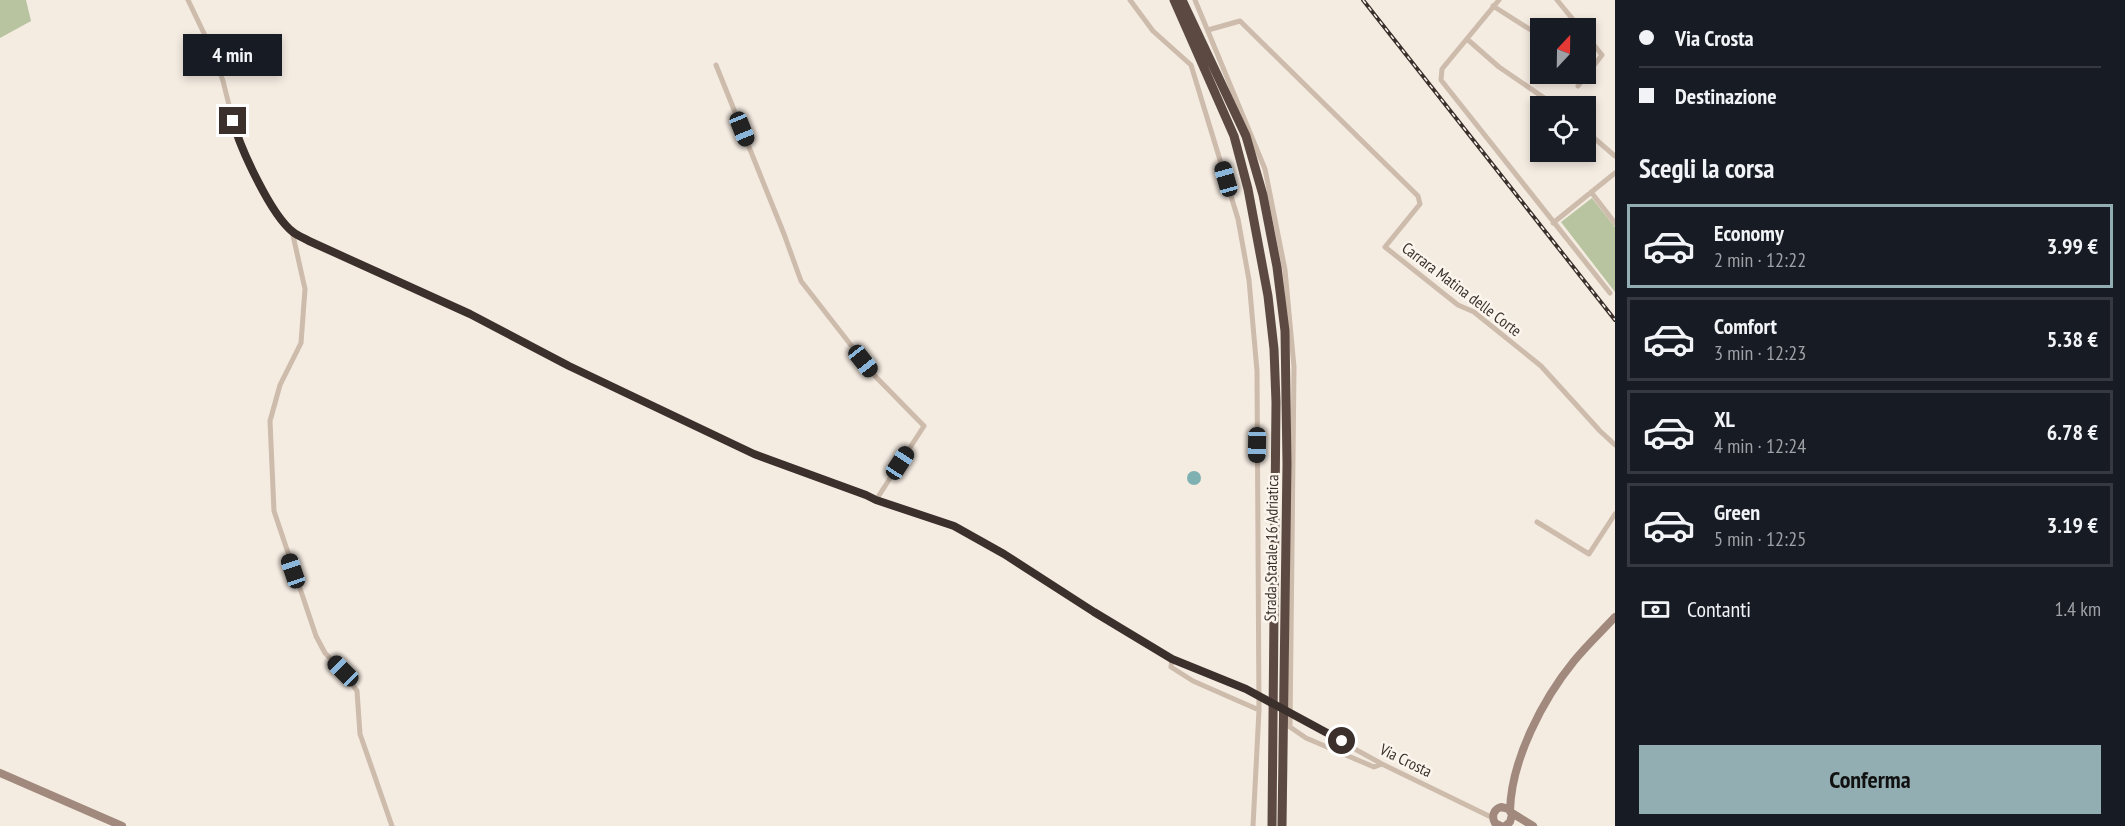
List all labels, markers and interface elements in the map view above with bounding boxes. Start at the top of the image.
north arrow [1530,18,1596,84]
map controls [1530,18,1596,162]
text: Via Crosta [1675,24,1754,52]
callout: 4 min [184,34,282,76]
text: 4 min [212,42,253,68]
text: Destinazione [1675,82,1777,110]
button: locate [1530,96,1596,162]
route end [219,107,246,134]
car [727,109,757,149]
text: Scegli la corsa [1639,151,1775,185]
car [1212,159,1240,199]
icon: car [1642,219,1696,273]
text: Economy [1714,219,1784,247]
text: 3.99 € [2047,232,2098,260]
street label: Carrara Matina delle Corte [1398,238,1526,340]
text: 2 min · 12:22 [1714,247,1806,273]
icon: car [1642,312,1696,366]
text: Comfort [1714,312,1777,340]
text: 5.38 € [2047,325,2098,353]
text: 3 min · 12:23 [1714,340,1806,366]
car [845,341,881,381]
icon: car [1642,405,1696,459]
text: XL [1714,405,1735,433]
text: 6.78 € [2047,418,2098,446]
car [1248,427,1266,463]
text: 4 min · 12:24 [1714,433,1806,459]
car [883,443,917,483]
street label: Strada Statale 16 Adriatica [1260,474,1282,622]
icon: car [1642,498,1696,552]
text: Green [1714,498,1760,526]
text: 3.19 € [2047,511,2098,539]
text: 5 min · 12:25 [1714,526,1806,552]
car [279,551,307,591]
icon: cash [1639,593,1672,626]
text: Contanti [1687,595,1751,623]
text: 1.4 km [2054,596,2101,622]
car [324,652,362,690]
route start [1328,727,1355,754]
street label: Via Crosta [1376,738,1435,781]
button: Conferma [1639,745,2101,814]

